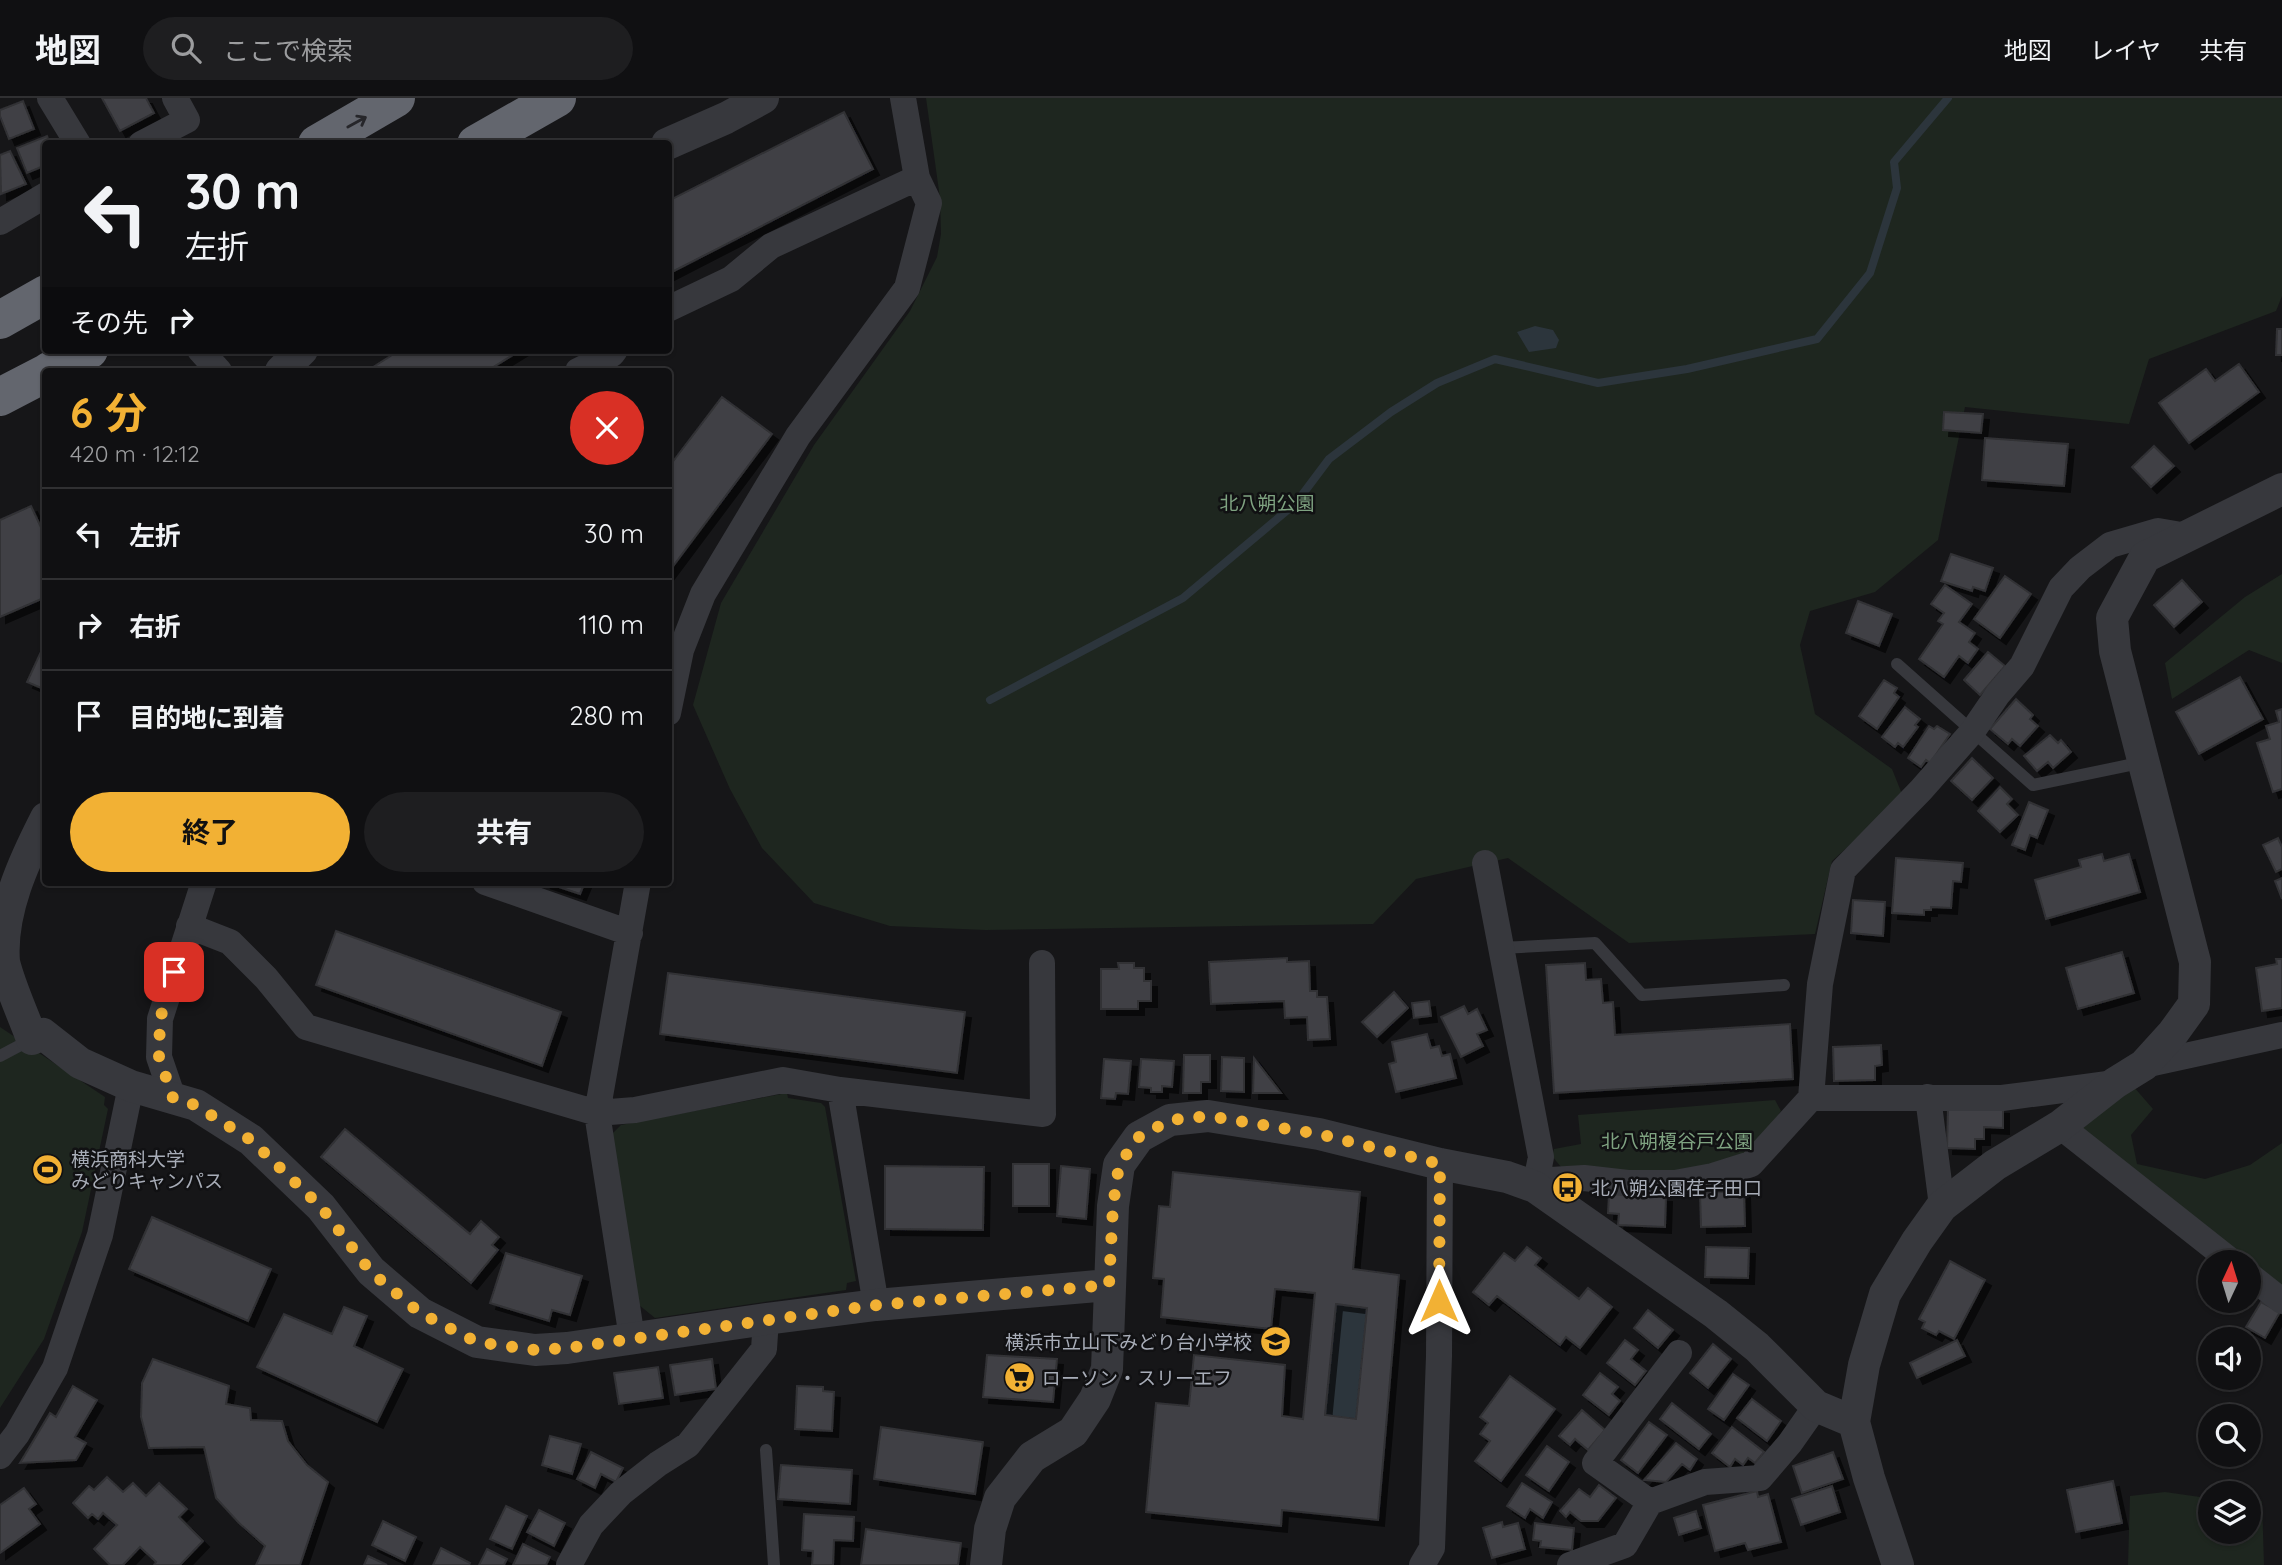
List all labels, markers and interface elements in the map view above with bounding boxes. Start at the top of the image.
search box [143,17,633,80]
text: 地図 [35,29,101,70]
icon: search [167,29,205,67]
text: ここで検索 [223,34,353,67]
text: 地図 [2004,35,2052,65]
text: レイヤ [2090,35,2161,65]
text: 共有 [2199,35,2247,65]
one-way arrow [346,115,367,128]
text: 30 m [185,160,300,221]
icon: left [70,168,161,259]
text: 左折 [185,226,249,266]
icon: right [162,301,200,339]
text: その先 [70,306,148,339]
text: 6 分 [70,386,147,439]
button: close [570,391,644,465]
text: 420 m · 12:12 [70,439,200,468]
park label: 北八朔公園 [1219,491,1315,515]
icon: left [70,515,108,553]
text: 30 m [584,517,644,550]
text: 左折 [129,519,181,552]
icon: right [70,606,108,644]
text: 110 m [578,608,644,641]
text: 右折 [129,610,181,643]
icon: arrive [70,697,108,735]
text: 280 m [569,699,644,732]
text: 目的地に到着 [129,701,285,734]
button: 終了 [70,792,350,872]
button: 共有 [364,792,644,872]
pin [144,942,204,1002]
icon: arrive [155,953,193,991]
park label: 北八朔榎谷戸公園 [1601,1129,1753,1153]
place label: 横浜商科大学 みどりキャンパス [71,1147,223,1193]
sports icon: 横浜商科大学 みどりキャンパス [31,1153,65,1187]
bus stop icon: 北八朔公園荏子田口 [1551,1171,1585,1205]
place label: 北八朔公園荏子田口 [1591,1176,1762,1200]
north arrow [2198,1250,2261,1312]
map controls [2198,1250,2261,1544]
position arrow [1402,1264,1476,1338]
school or university icon: 横浜市立山下みどり台小学校 [1258,1325,1292,1359]
button: sound [2198,1327,2261,1390]
place label: 横浜市立山下みどり台小学校 [1005,1330,1252,1354]
supermarket icon: ローソン・スリーエフ [1002,1361,1036,1395]
place label: ローソン・スリーエフ [1042,1366,1232,1390]
button: search [2198,1404,2261,1467]
button: layers [2198,1481,2261,1544]

